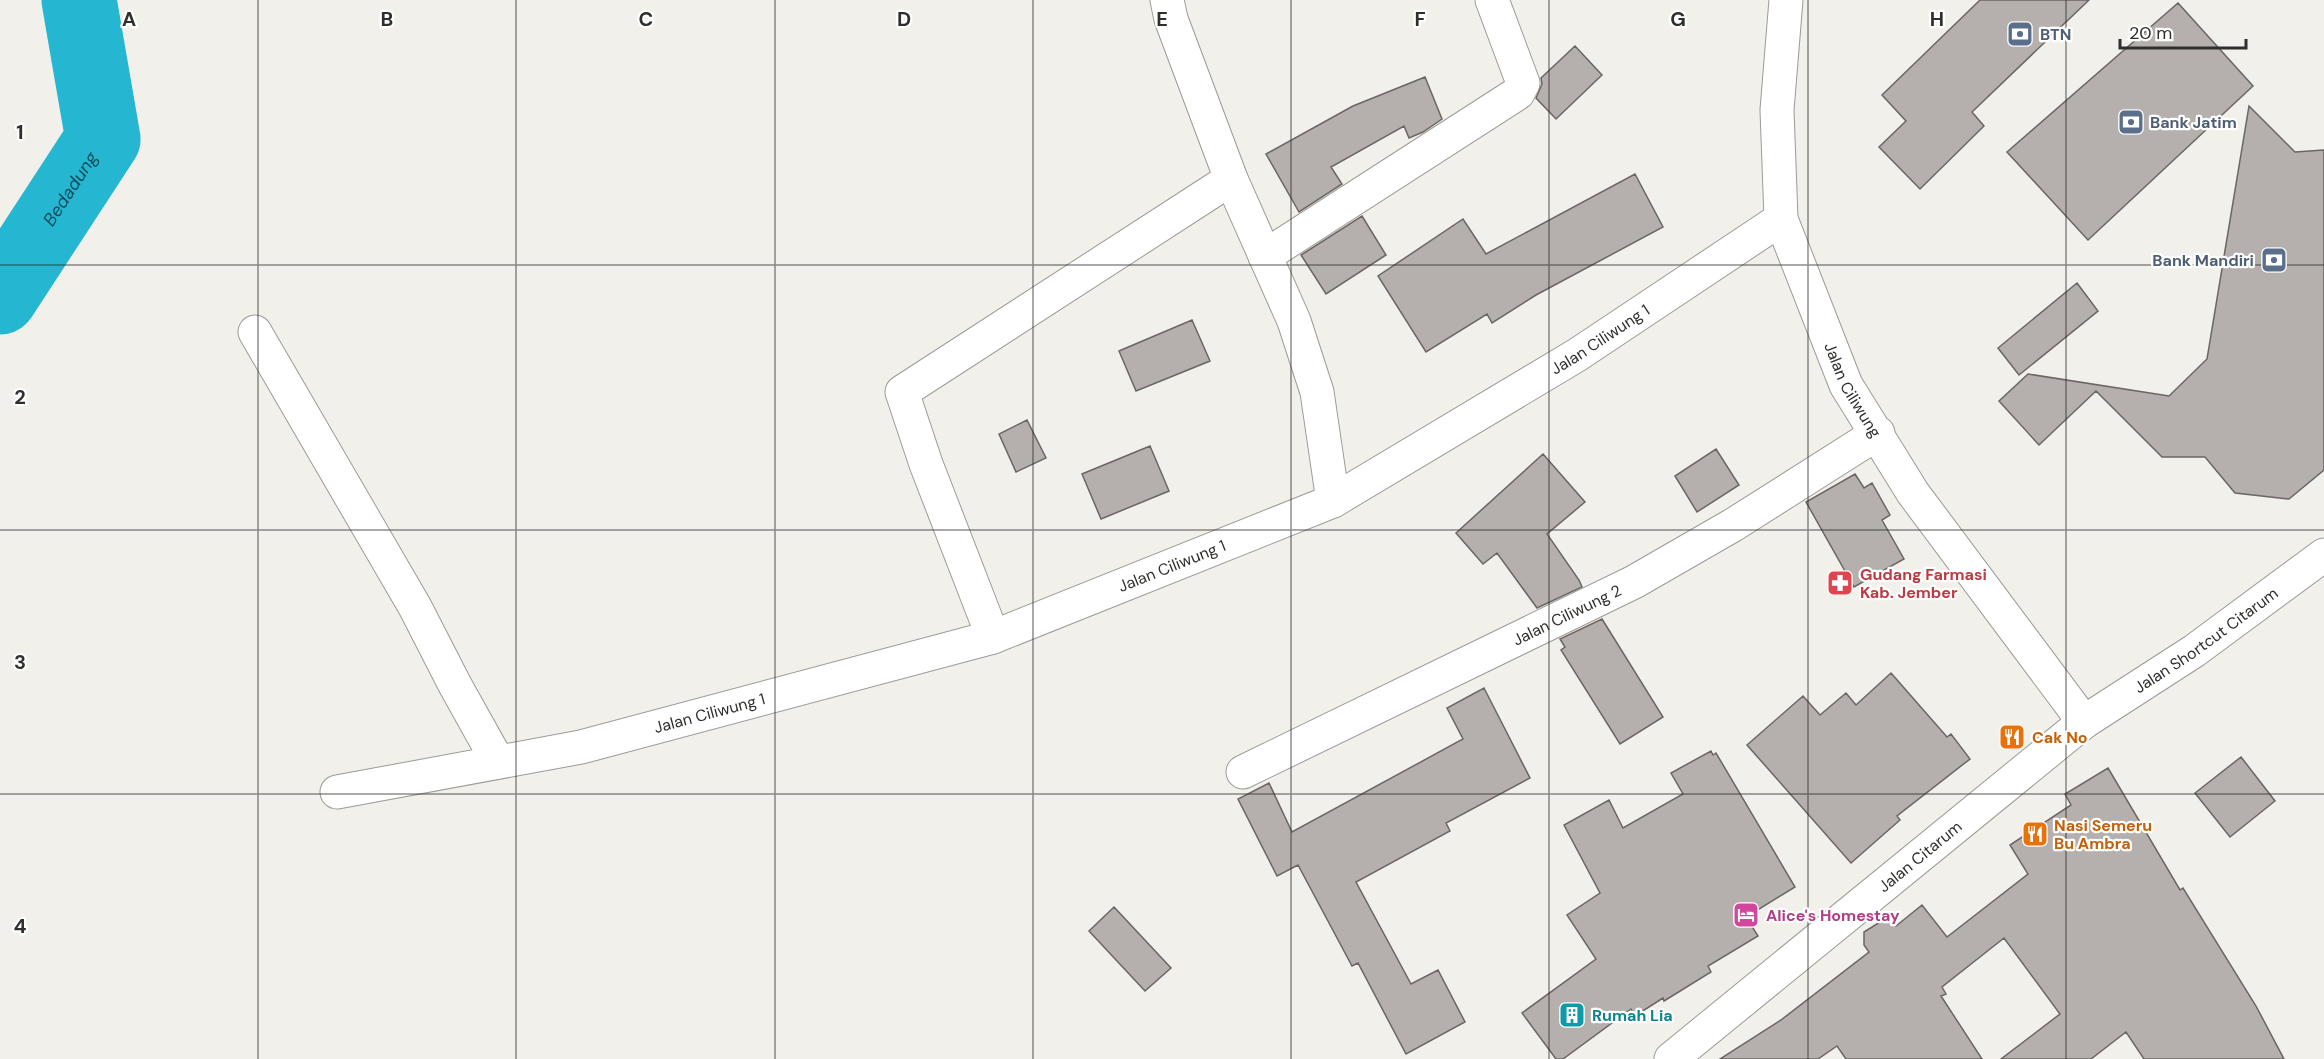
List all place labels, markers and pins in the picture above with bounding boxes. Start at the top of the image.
bank icon: BTN [2005,19,2035,49]
place label: BTN [2040,24,2071,45]
bank icon: Bank Jatim [2116,107,2146,137]
place label: Bank Jatim [2150,112,2237,133]
bank icon: Bank Mandiri [2259,245,2289,275]
place label: Bank Mandiri [2152,250,2254,271]
place label: Gudang Farmasi Kab. Jember [1860,564,1987,603]
pharmacy icon: Gudang Farmasi Kab. Jember [1825,568,1855,598]
restaurant icon: Cak No [1997,722,2027,752]
place label: Cak No [2032,727,2088,748]
place label: Nasi Semeru Bu Ambra [2054,815,2152,854]
restaurant icon: Nasi Semeru Bu Ambra [2020,819,2050,849]
hotel icon: Alice's Homestay [1731,900,1761,930]
place label: Alice's Homestay [1766,905,1900,926]
building icon: Rumah Lia [1557,1000,1587,1030]
place label: Rumah Lia [1592,1005,1673,1026]

